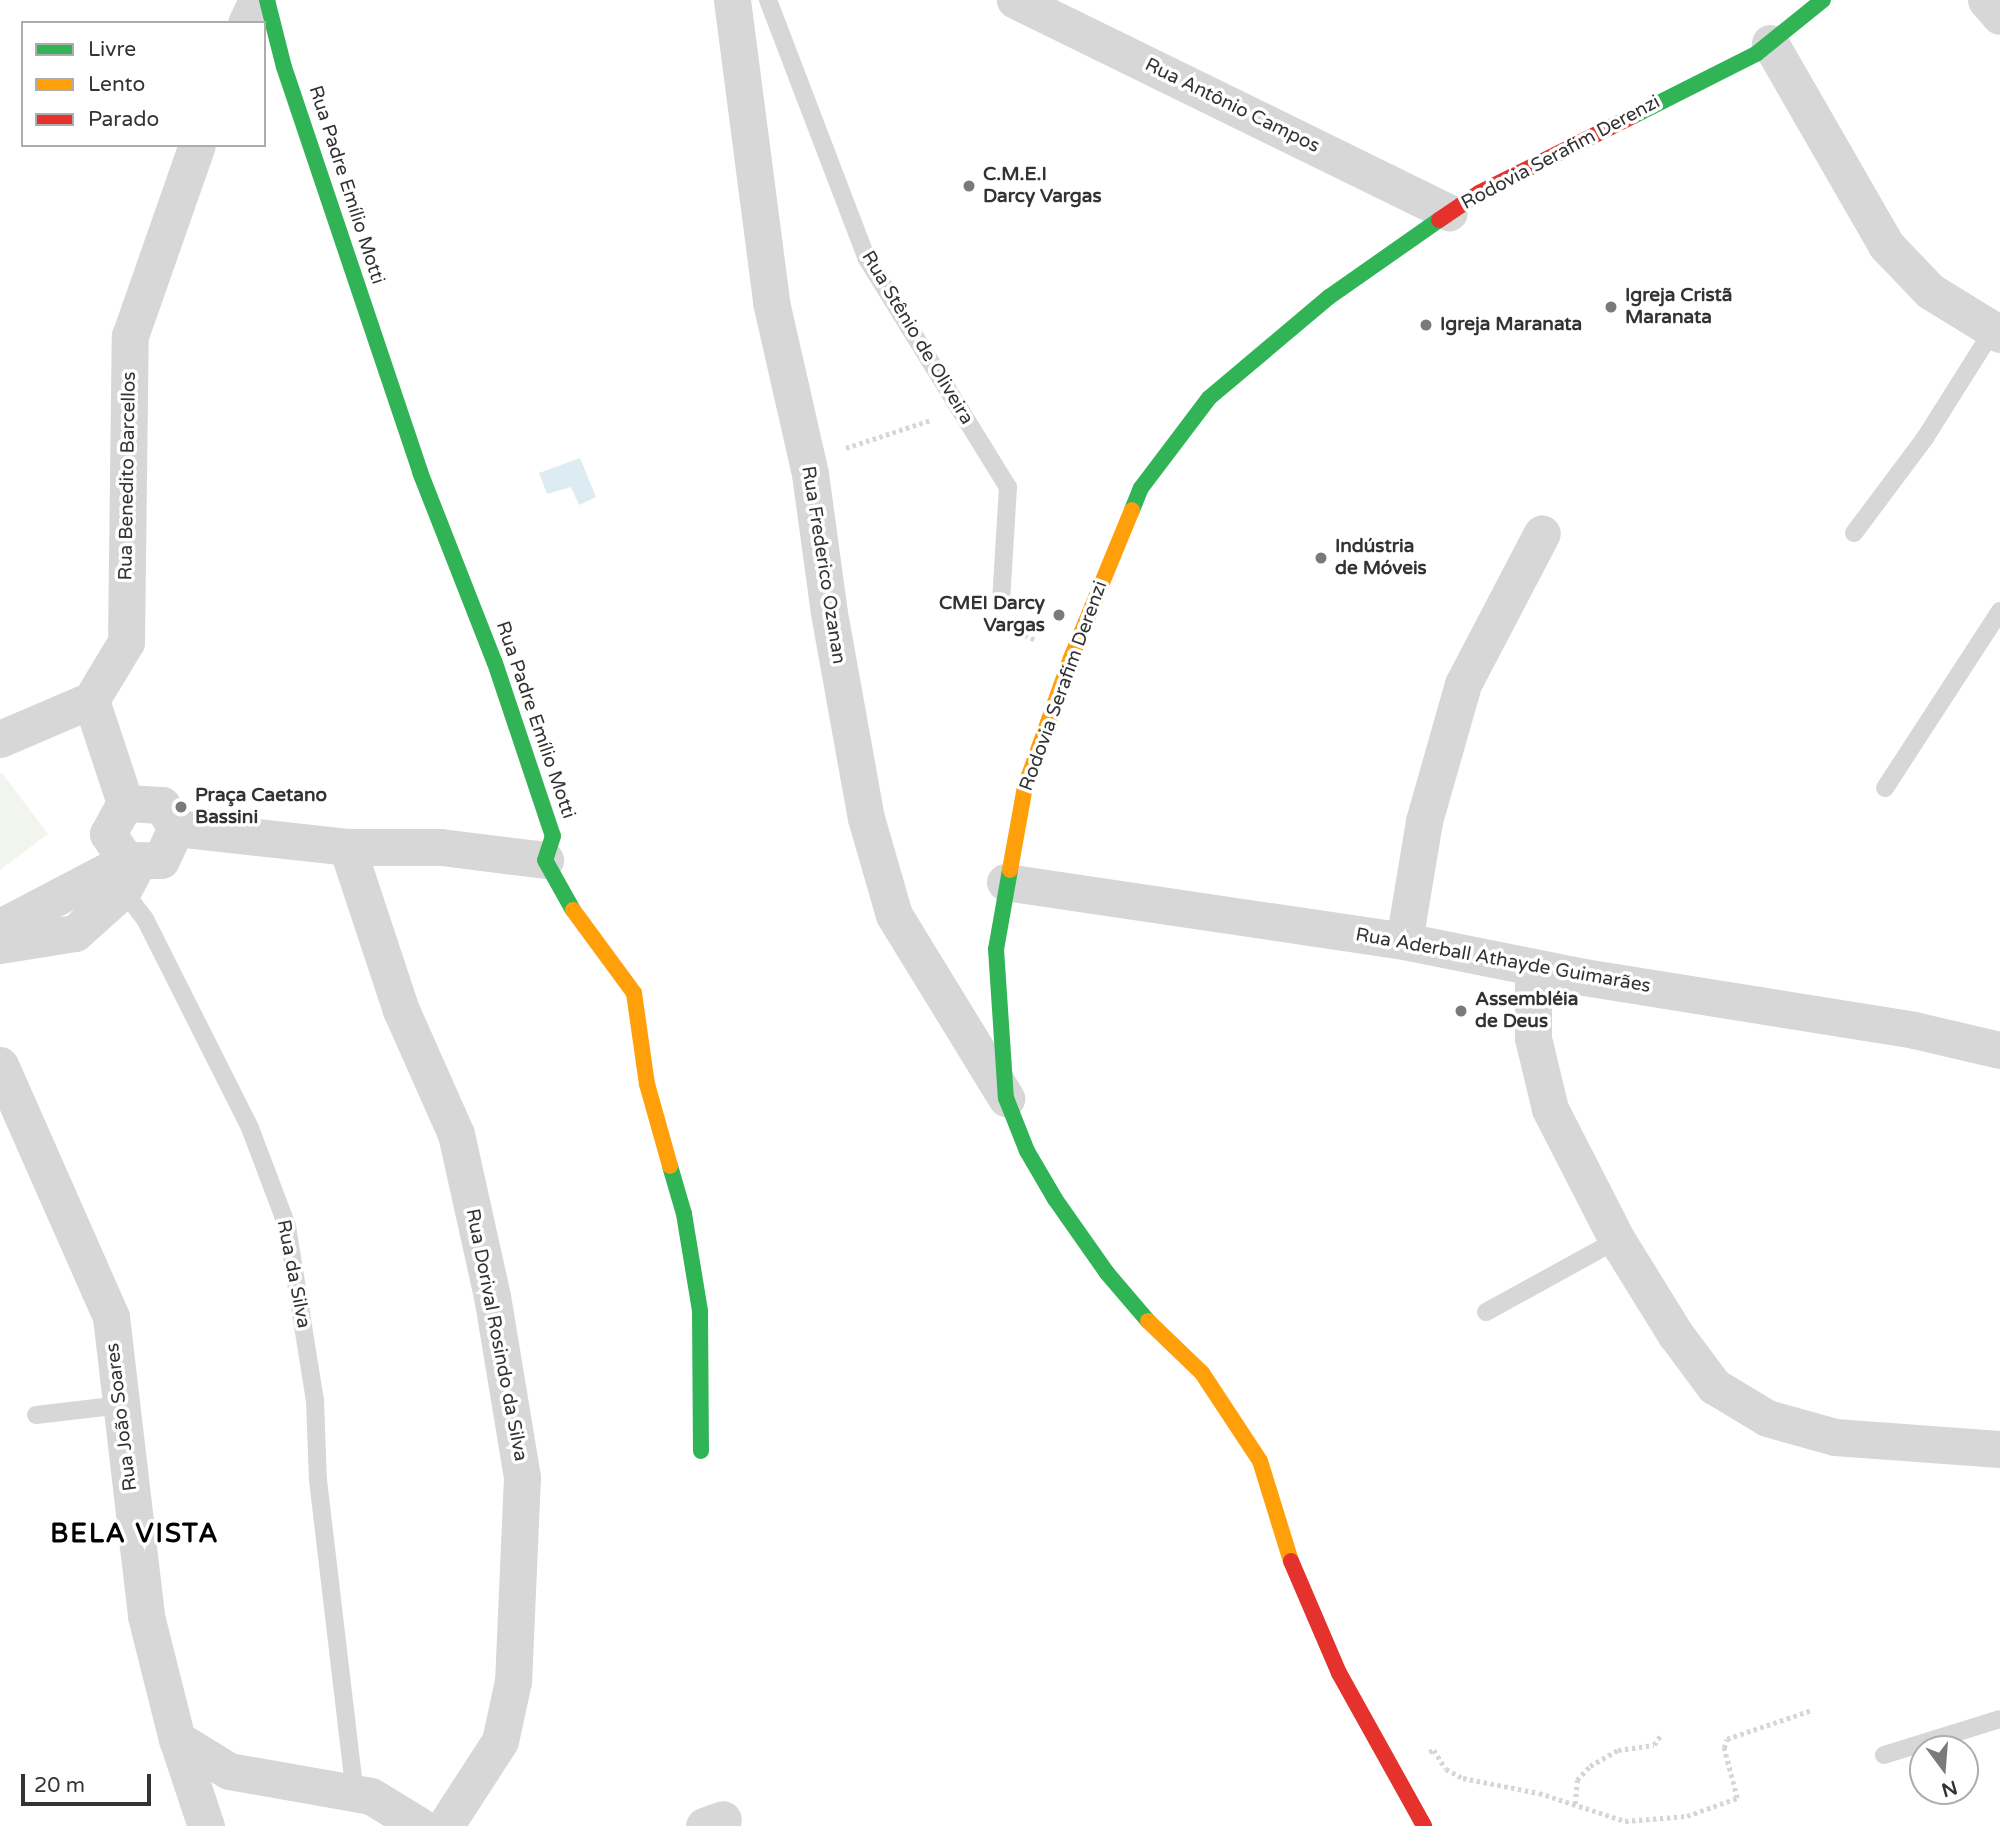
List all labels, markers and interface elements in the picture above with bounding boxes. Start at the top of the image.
legend [21,21,266,147]
text: Livre [88,37,136,62]
street label: Rua Antônio Campos [1141,54,1323,158]
text: Lento [88,72,145,97]
street label: Rua Padre Emílio Motti [303,83,389,287]
street label: Rodovia Serafim Derenzi [1458,91,1664,215]
text: Parado [88,107,159,132]
place label: C.M.E.I Darcy Vargas [983,164,1102,208]
marker: C.M.E.I Darcy Vargas [961,178,977,194]
street label: Rua Stênio de Oliveira [856,247,978,429]
place label: Igreja Cristã Maranata [1625,285,1732,329]
marker: Igreja Cristã Maranata [1603,299,1619,315]
place label: Igreja Maranata [1440,314,1582,336]
marker: Igreja Maranata [1418,317,1434,333]
street label: Rua Benedito Barcellos [115,371,141,581]
street label: Rua Frederico Ozanan [796,464,850,666]
place label: Indústria de Móveis [1335,536,1427,580]
marker: Indústria de Móveis [1313,550,1329,566]
street label: Rodovia Serafim Derenzi [1015,578,1113,794]
place label: CMEI Darcy Vargas [939,593,1045,637]
marker: CMEI Darcy Vargas [1051,607,1067,623]
street label: Rua Padre Emílio Motti [490,618,580,822]
place label: Praça Caetano Bassini [195,785,327,829]
marker: Praça Caetano Bassini [173,799,189,815]
street label: Rua Aderball Athayde Guimarães [1354,924,1652,998]
place label: Assembléia de Deus [1475,989,1578,1033]
marker: Assembléia de Deus [1453,1003,1469,1019]
street label: Rua Dorival Rosindo da Silva [460,1207,532,1463]
street label: Rua da Silva [271,1218,315,1330]
street label: Rua João Soares [102,1342,142,1492]
district label: BELA VISTA [52,1518,218,1550]
north arrow [1909,1735,1979,1805]
scale bar [24,1759,154,1803]
text: 20 m [34,1773,85,1798]
text: N [1939,1776,1960,1801]

